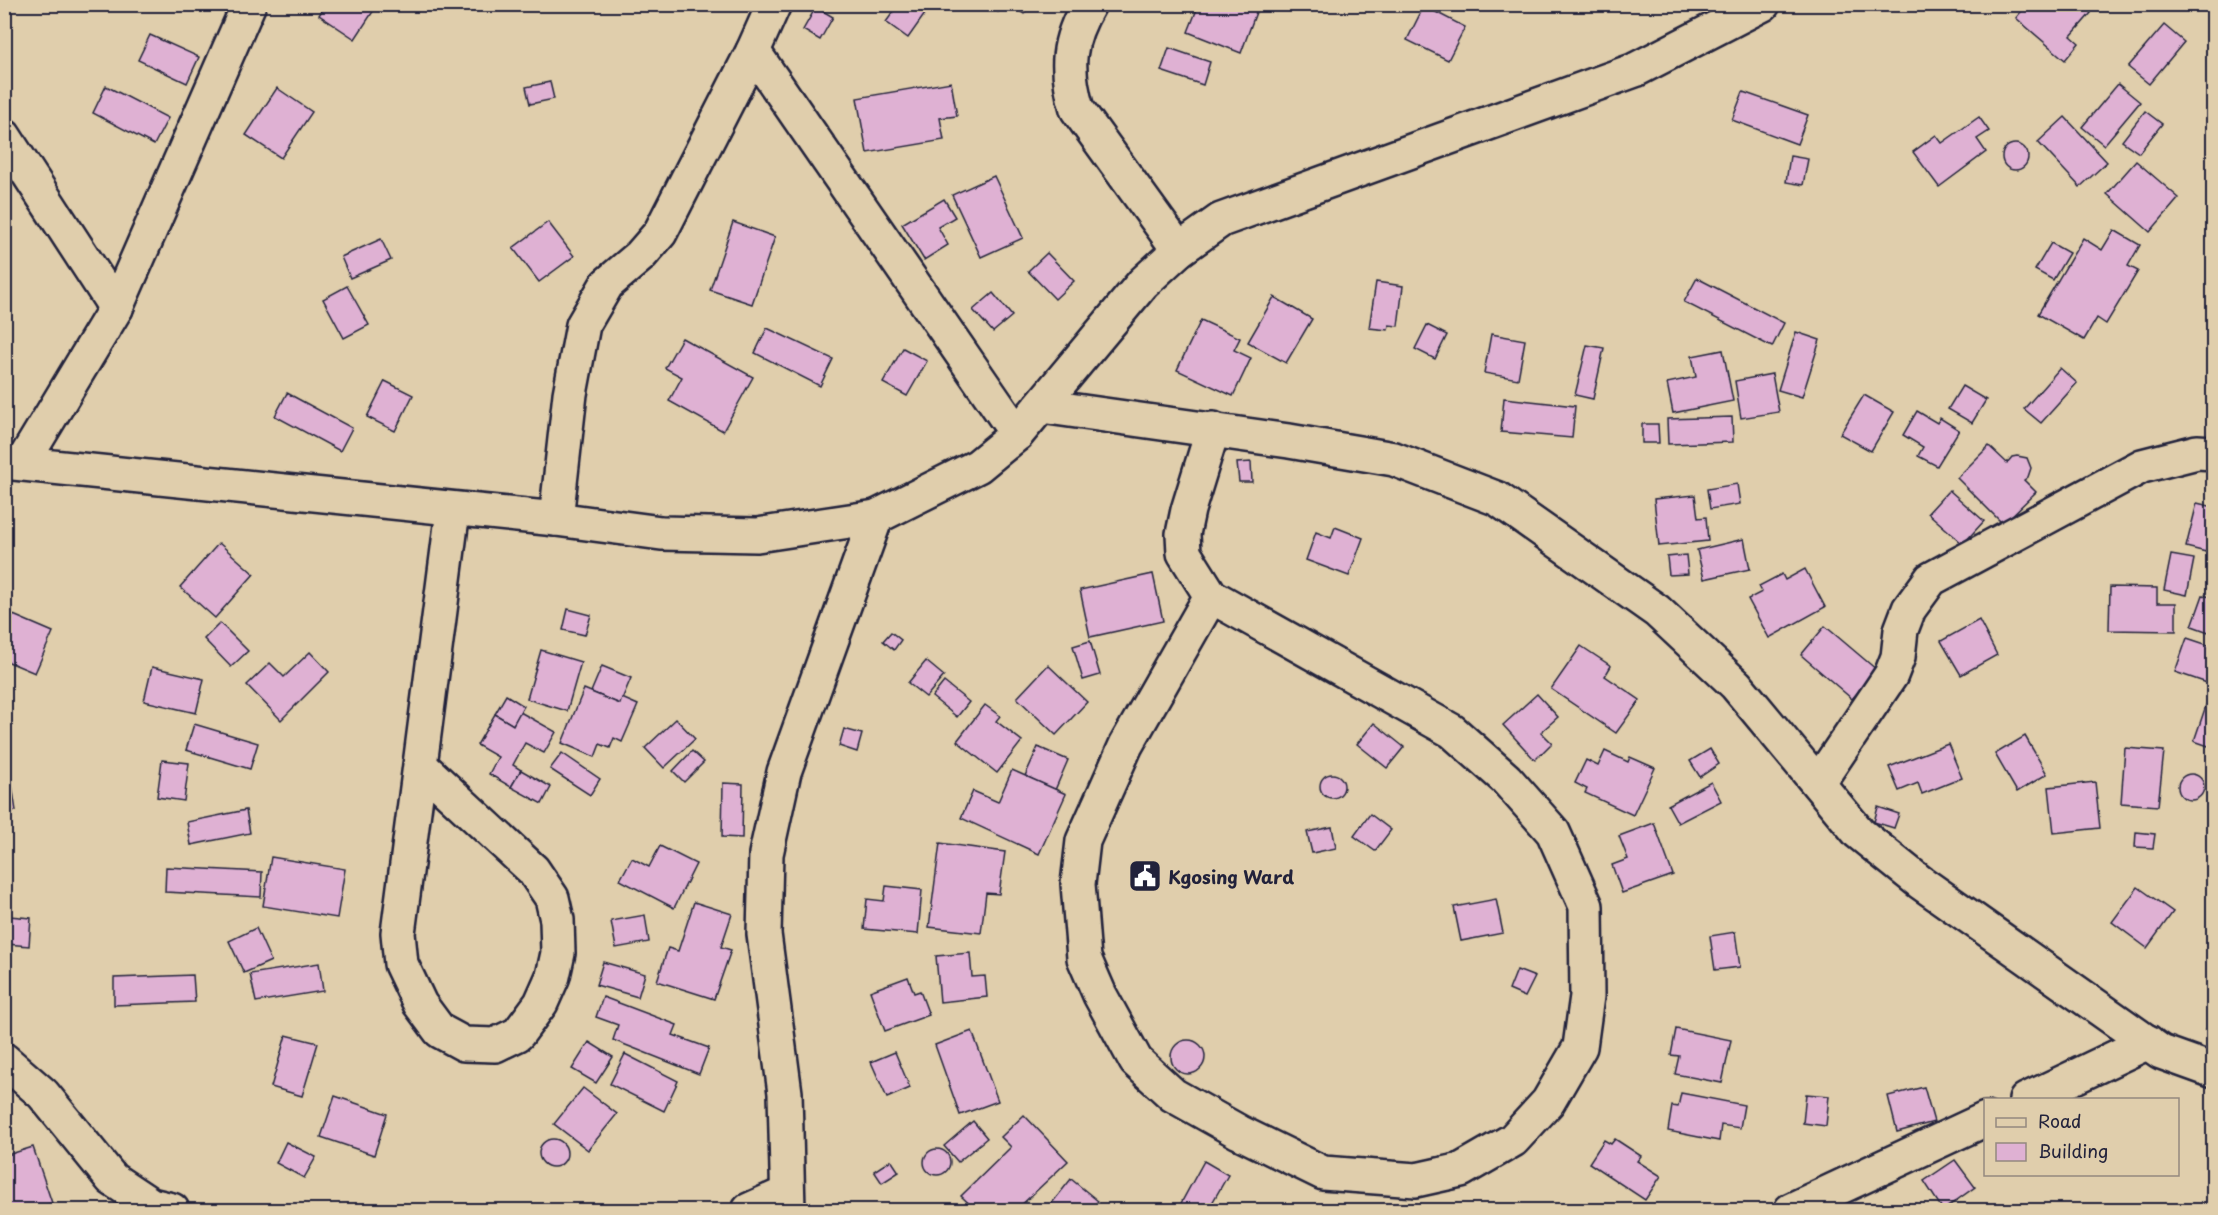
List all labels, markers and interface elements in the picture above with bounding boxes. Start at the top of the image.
public building icon: Kgosing Ward [1127,858,1163,894]
place label: Kgosing Ward [1168,863,1294,890]
legend [1984,1098,2179,1176]
text: Road [2038,1107,2082,1134]
text: Building [2038,1137,2108,1164]

